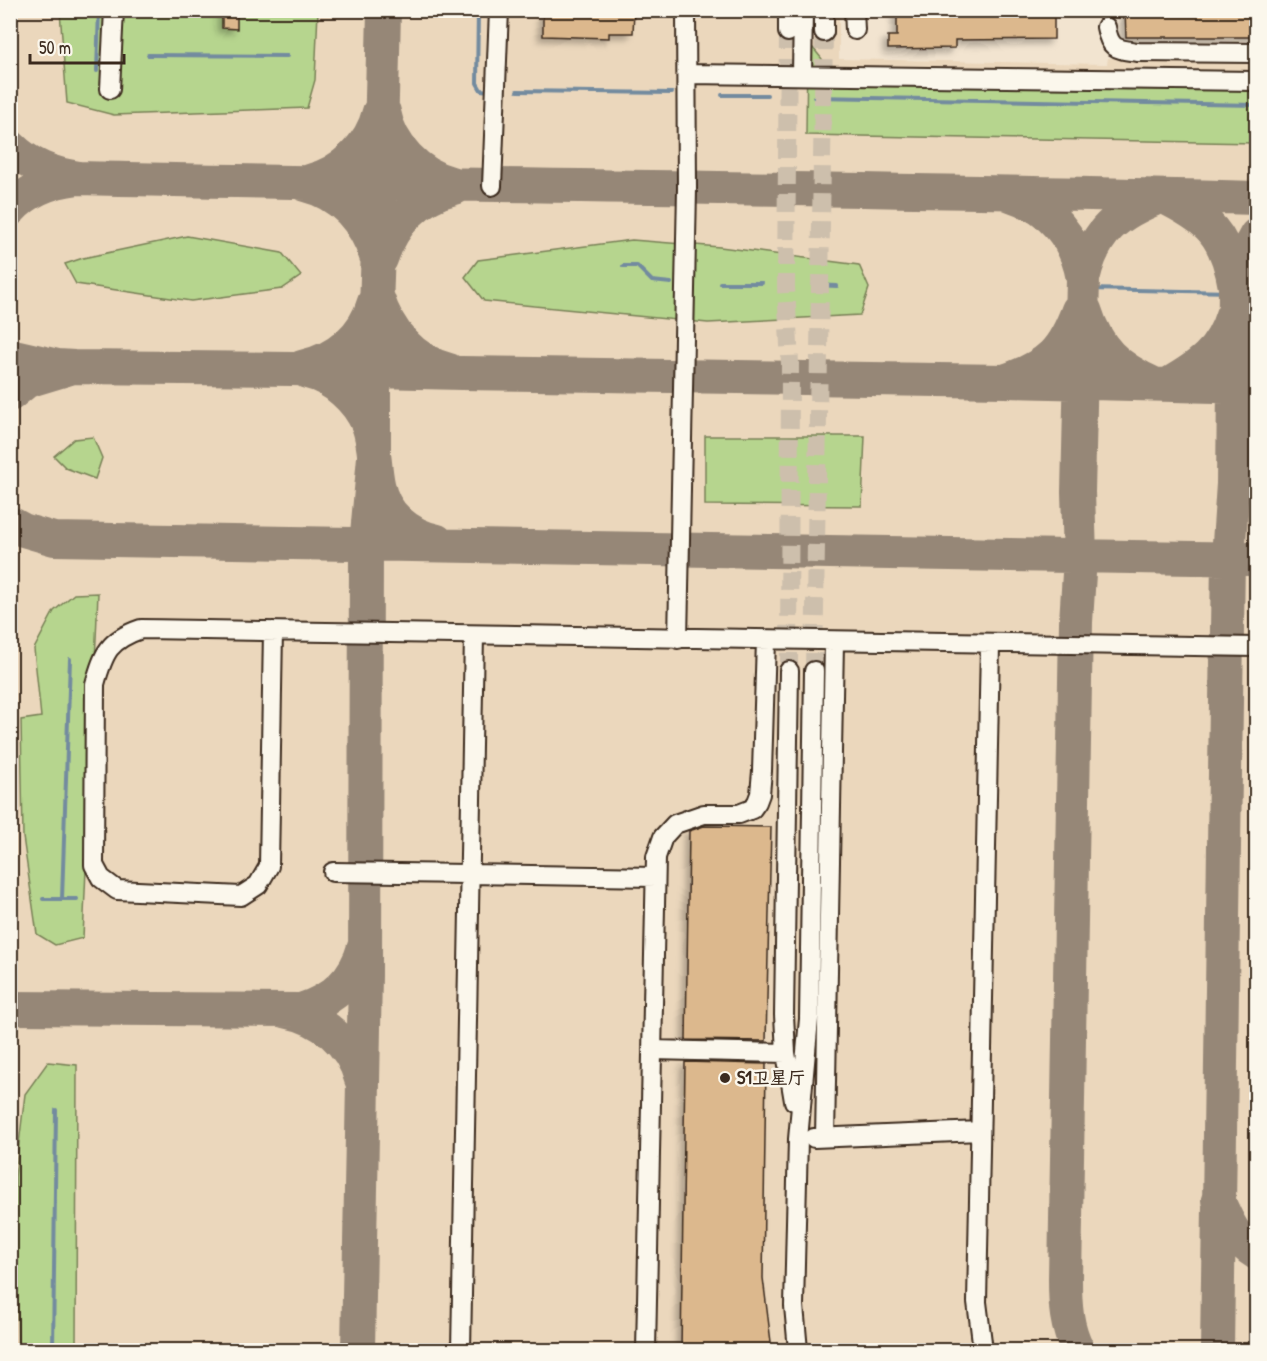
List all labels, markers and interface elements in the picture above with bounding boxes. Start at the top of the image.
scale bar [30,27,124,65]
text: 50 m [39,35,71,60]
place label: S1卫星厅 [737,1065,806,1090]
marker: S1卫星厅 [718,1071,732,1085]

